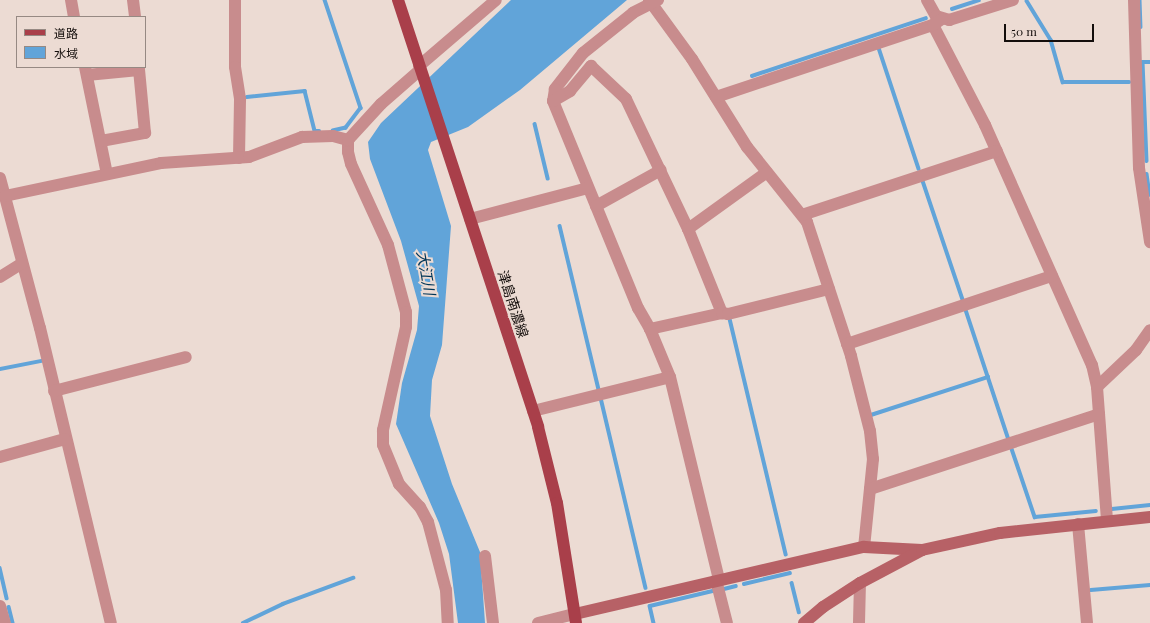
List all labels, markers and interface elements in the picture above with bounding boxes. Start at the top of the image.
legend [16,16,146,68]
scale bar [1006,16,1096,42]
text: 50 m [1011,23,1037,39]
text: 道路 [54,25,78,41]
text: 水域 [54,45,78,61]
water label: 大江川 [413,249,439,297]
street label: 津島南濃線 [494,268,532,340]

